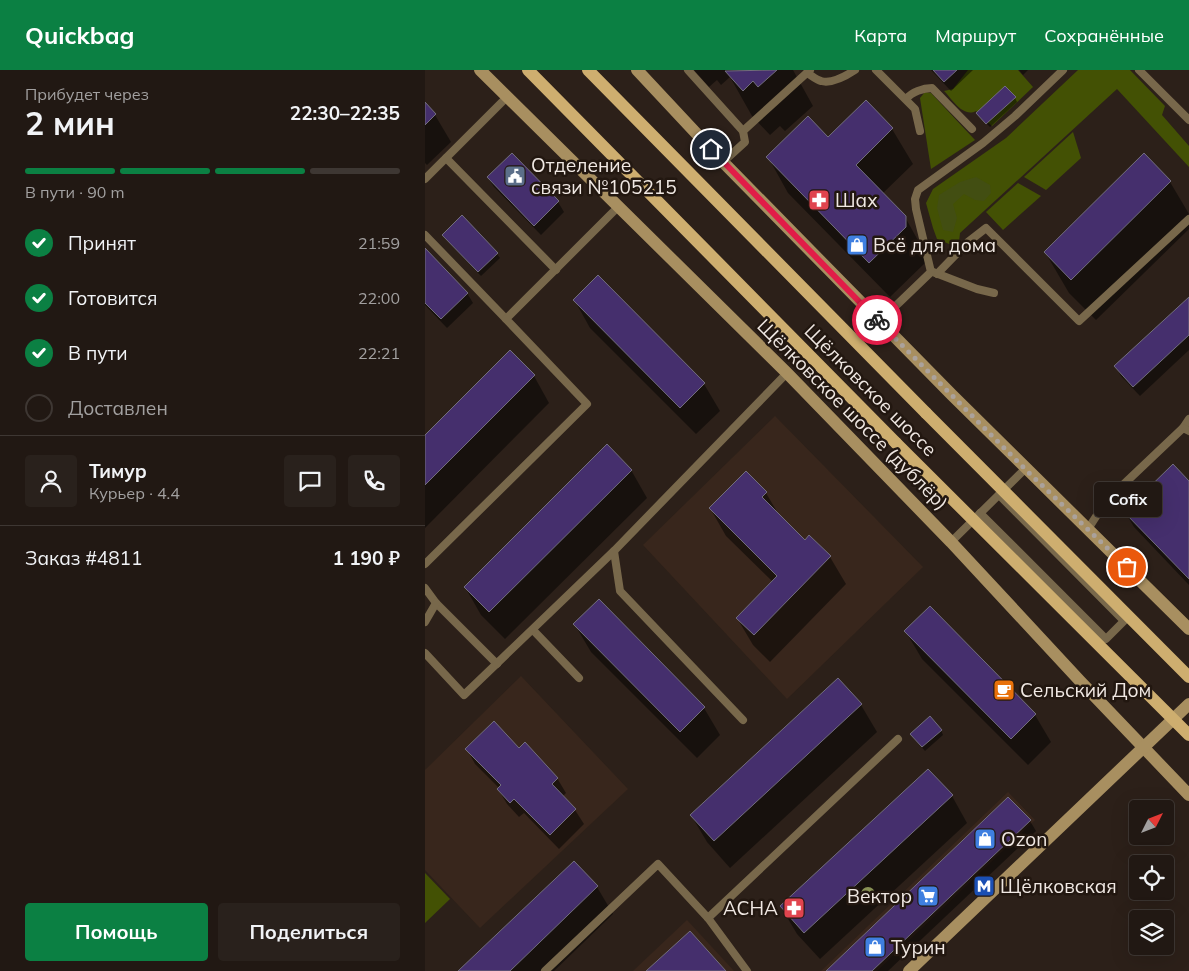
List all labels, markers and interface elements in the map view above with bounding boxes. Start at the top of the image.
text: Quickbag [25,20,135,50]
text: Карта [854,24,907,47]
text: Маршрут [935,24,1016,47]
text: Сохранённые [1044,24,1164,47]
text: Прибудет через [25,84,149,104]
text: 22:30–22:35 [290,101,400,125]
text: 2 мин [25,103,115,143]
pin [690,128,732,170]
icon: home [697,135,725,163]
place label: Отделение связи №105215 [531,153,677,199]
public building icon: Отделение связи №105215 [503,164,527,188]
text: В пути · 90 m [25,182,125,202]
pharmacy icon: Шах [807,188,831,212]
place label: Шах [835,188,878,212]
icon: check [25,229,53,257]
text: Принят [68,231,136,255]
text: 21:59 [358,233,400,253]
shop icon: Всё для дома [845,233,869,257]
place label: Всё для дома [873,233,996,257]
icon: check [25,284,53,312]
text: Готовится [68,286,158,310]
text: 22:00 [358,288,400,308]
courier [852,295,902,345]
icon: bike [863,306,891,334]
street label: Щёлковское шоссе (дублёр) [752,313,954,515]
street label: Щёлковское шоссе [800,319,942,461]
icon: check [25,339,53,367]
text: В пути [68,341,127,365]
text: 22:21 [358,343,400,363]
text: Доставлен [68,396,168,420]
button: person [25,455,77,507]
button: chat [284,455,336,507]
button: phone [348,455,400,507]
text: Тимур [89,459,147,483]
callout: Cofix [1093,482,1161,517]
text: Курьер · 4.4 [89,483,180,503]
text: Cofix [1109,489,1147,509]
text: Заказ #4811 [25,546,142,570]
text: 1 190 ₽ [333,546,400,570]
pin [1106,546,1148,588]
icon: bag [1113,553,1141,581]
cafe icon: Сельский Дом [992,678,1016,702]
place label: Сельский Дом [1020,678,1151,702]
north arrow [1129,800,1174,845]
map controls [1129,800,1174,955]
shop icon: Ozon [973,827,997,851]
place label: Ozon [1001,827,1047,851]
button: locate [1129,855,1174,900]
metro station icon: Щёлковская [972,874,996,898]
place label: Щёлковская [1000,874,1117,898]
place label: Вектор [847,884,912,908]
supermarket icon: Вектор [916,884,940,908]
place label: АСНА [723,896,778,920]
pharmacy icon: АСНА [782,896,806,920]
button: Помощь [25,903,208,961]
button: Поделиться [218,903,400,961]
button: layers [1129,910,1174,955]
shop icon: Турин [863,935,887,959]
place label: Турин [891,935,946,959]

